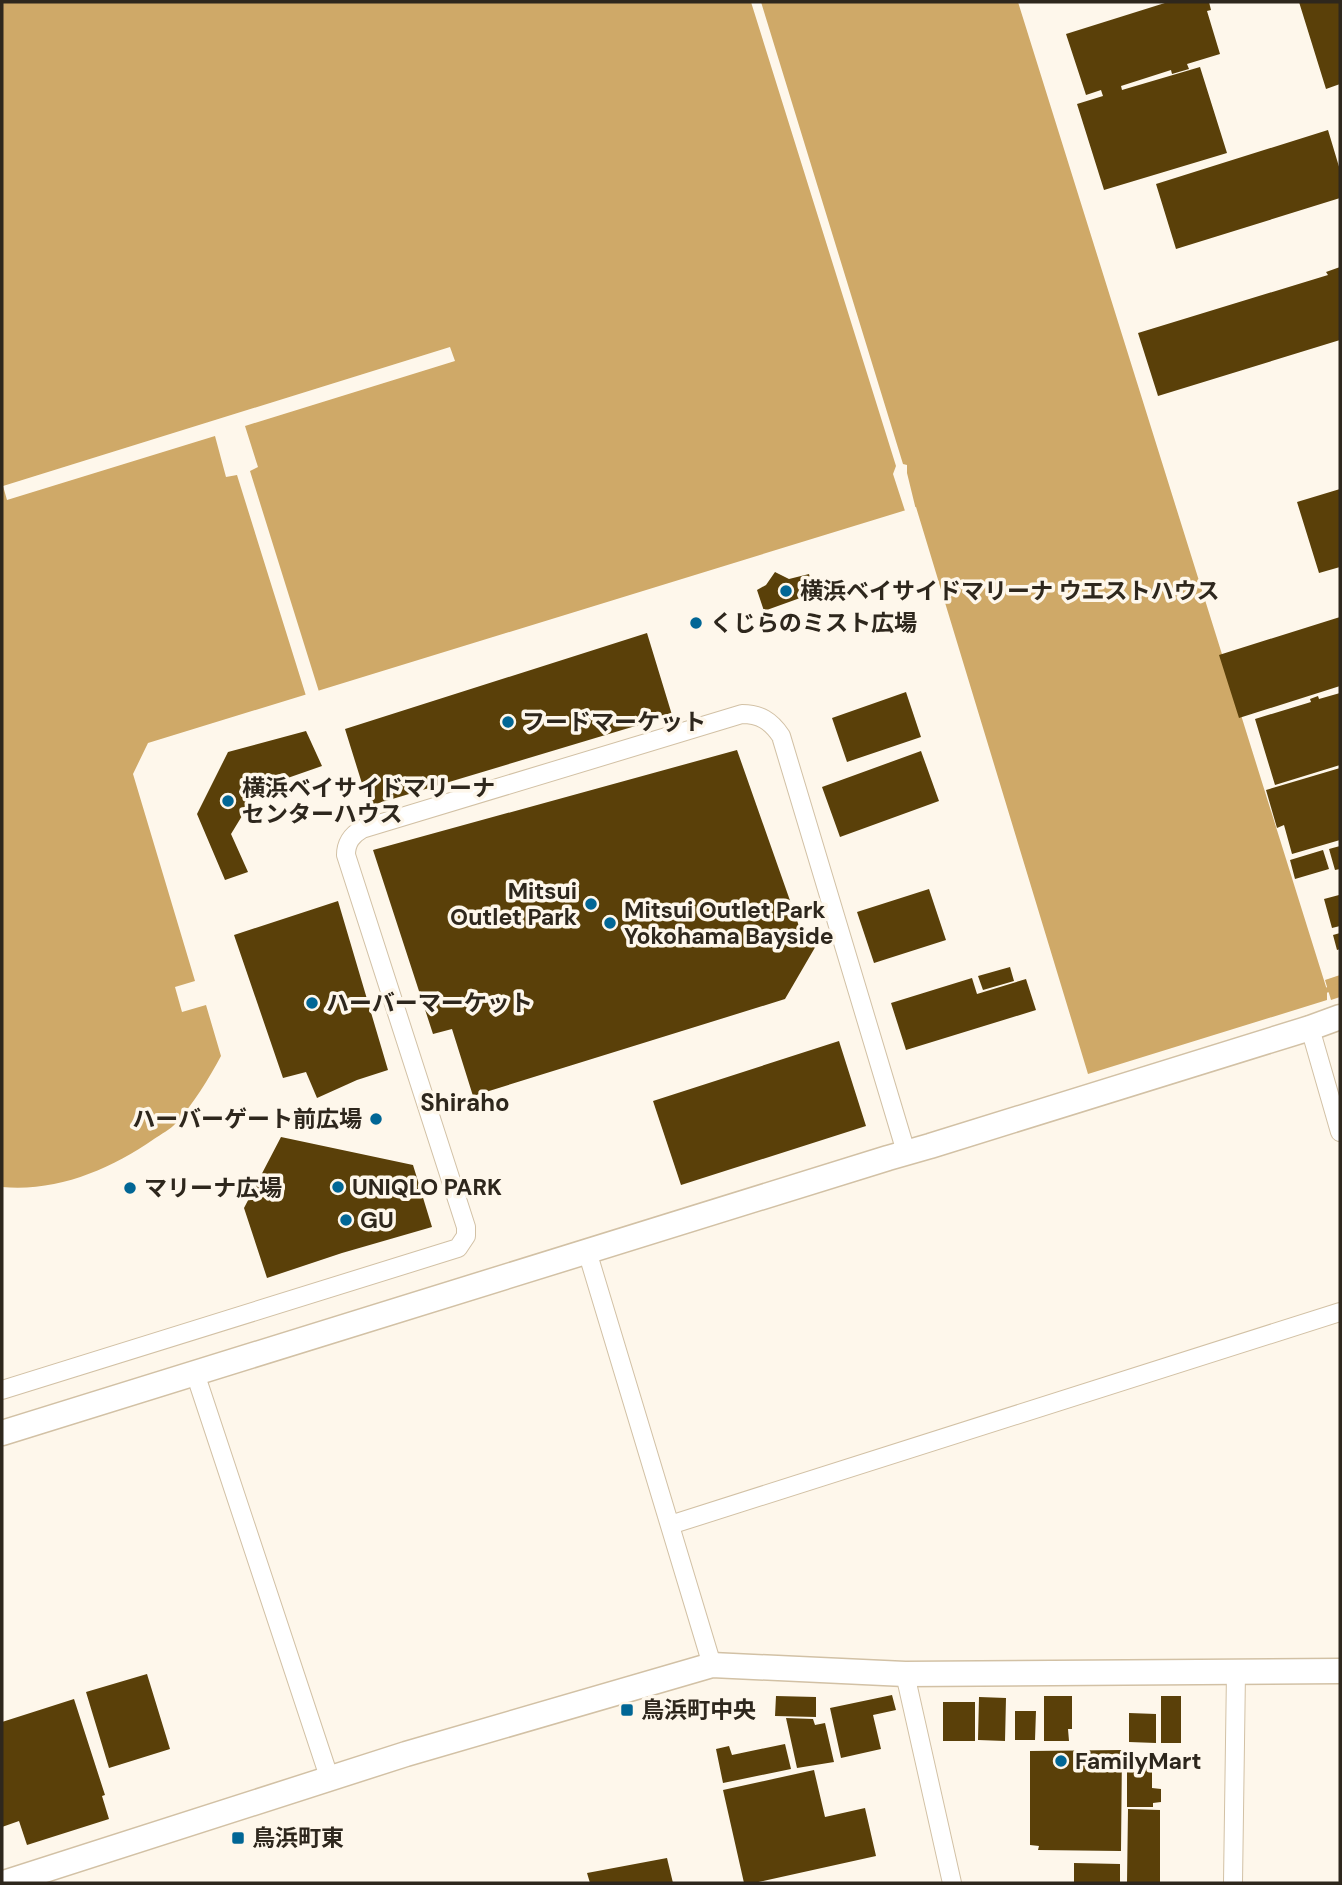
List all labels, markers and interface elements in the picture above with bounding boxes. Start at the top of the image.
place label: 横浜ベイサイドマリーナ ウエストハウス [800,576,1219,606]
marker: 横浜ベイサイドマリーナ ウエストハウス [778,583,794,599]
place label: くじらのミスト広場 [710,608,917,638]
marker: くじらのミスト広場 [688,615,704,631]
place label: フードマーケット [522,707,706,737]
marker: フードマーケット [500,714,516,730]
place label: 横浜ベイサイドマリーナ センターハウス [242,773,495,829]
marker: 横浜ベイサイドマリーナ センターハウス [220,793,236,809]
place label: Mitsui Outlet Park [450,876,577,932]
place label: Mitsui Outlet Park Yokohama Bayside [624,895,834,951]
marker: Mitsui Outlet Park [583,896,599,912]
marker: Mitsui Outlet Park Yokohama Bayside [602,915,618,931]
place label: ハーバーマーケット [326,988,533,1018]
marker: ハーバーマーケット [304,995,320,1011]
district label: Shiraho [420,1087,510,1118]
place label: ハーバーゲート前広場 [132,1104,362,1134]
marker: ハーバーゲート前広場 [368,1111,384,1127]
place label: UNIQLO PARK [352,1172,502,1202]
place label: マリーナ広場 [144,1173,282,1203]
marker: UNIQLO PARK [330,1179,346,1195]
marker: マリーナ広場 [122,1180,138,1196]
place label: GU [360,1205,394,1235]
marker: GU [338,1212,354,1228]
place label: 鳥浜町中央 [641,1695,756,1725]
marker: 鳥浜町中央 [619,1702,635,1718]
place label: FamilyMart [1075,1746,1201,1776]
marker: FamilyMart [1053,1753,1069,1769]
place label: 鳥浜町東 [252,1823,344,1853]
marker: 鳥浜町東 [230,1830,246,1846]

